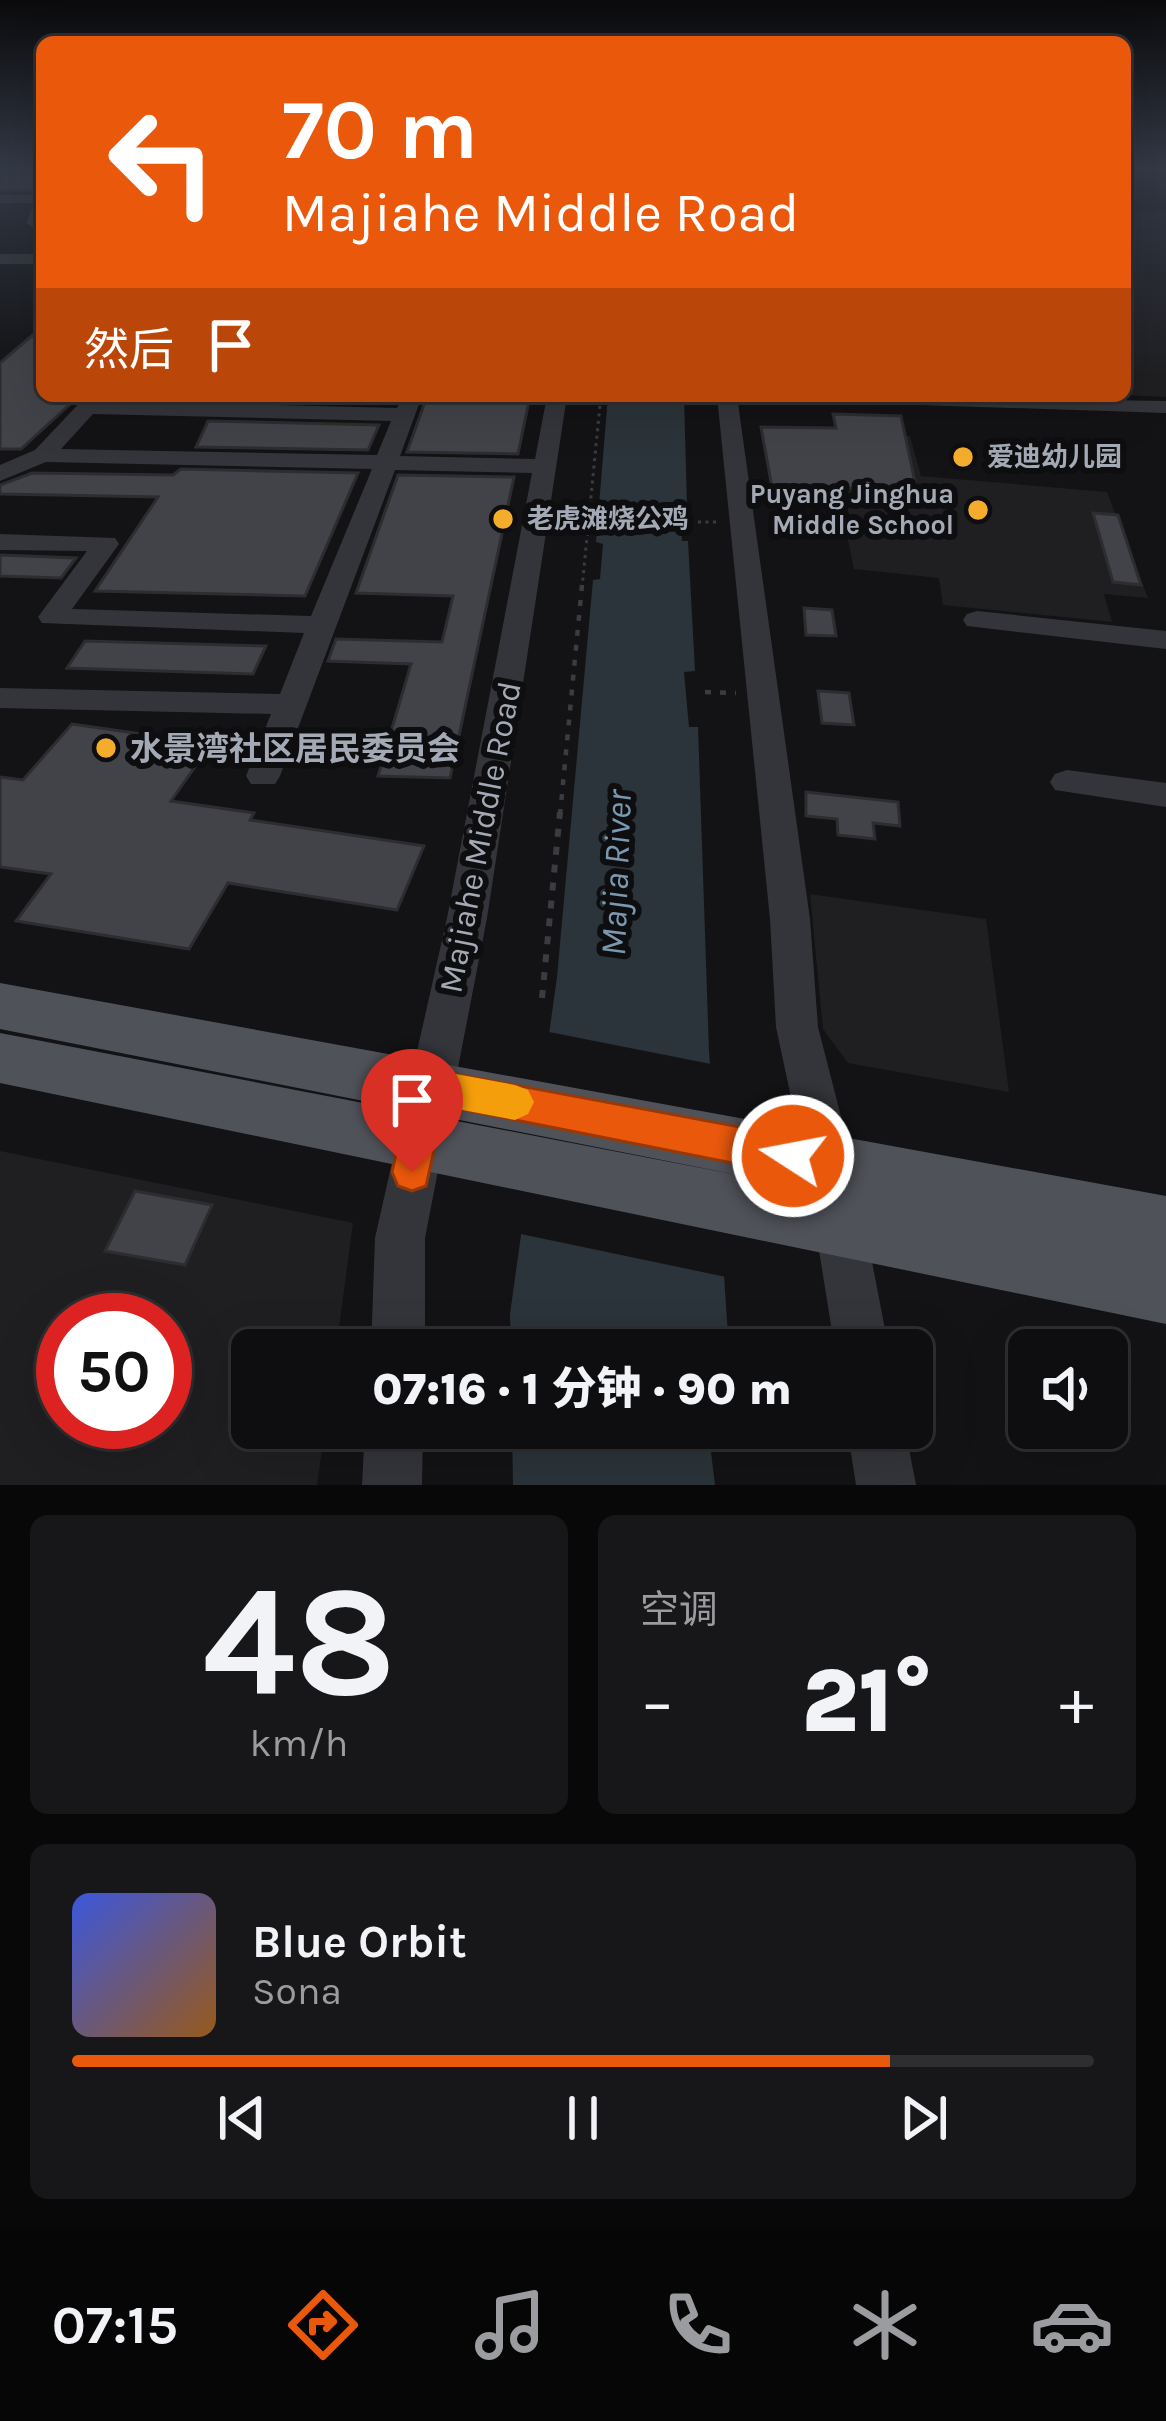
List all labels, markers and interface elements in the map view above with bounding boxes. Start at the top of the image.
text: 70 m [282,81,478,179]
icon: left [84,84,240,240]
text: Majiahe Middle Road [282,181,799,245]
icon: arrive [198,312,264,378]
text: 然后 [84,324,174,376]
place label: 爱迪幼儿园 [987,441,1122,473]
marker: 爱迪幼儿园 [950,444,976,470]
place label: Puyang Jinghua Middle School [750,478,954,541]
marker: Puyang Jinghua Middle School [965,497,991,523]
place label: 老虎滩烧公鸡 [527,503,689,535]
marker: 老虎滩烧公鸡 [490,506,516,532]
street label: Majiahe Middle Road [431,678,529,996]
place label: 水景湾社区居民委员会 [130,730,460,768]
marker: 水景湾社区居民委员会 [93,735,119,761]
water label: Majia River [592,788,640,957]
pin [361,1049,463,1172]
icon: arrive [379,1067,445,1133]
position arrow [730,1093,856,1219]
speed limit sign: 50 [36,1293,192,1449]
map controls [1008,1329,1128,1449]
button: sound [1008,1329,1128,1449]
text: 07:16 · 1 分钟 · 90 m [372,1363,792,1415]
text: 48 [202,1551,396,1733]
text: 空调 [640,1587,718,1633]
text: 21° [802,1648,932,1754]
text: − [640,1663,675,1741]
text: + [1059,1663,1094,1741]
text: km/h [250,1720,348,1766]
text: Blue Orbit [252,1916,467,1968]
text: Sona [252,1968,342,2014]
icon: previous [209,2085,275,2151]
icon: pause [550,2085,616,2151]
icon: next [891,2085,957,2151]
icon: directions [281,2283,365,2367]
icon: music [468,2283,552,2367]
icon: phone [656,2283,740,2367]
icon: climate [843,2283,927,2367]
icon: car [1030,2283,1114,2367]
text: 07:15 [52,2293,178,2357]

